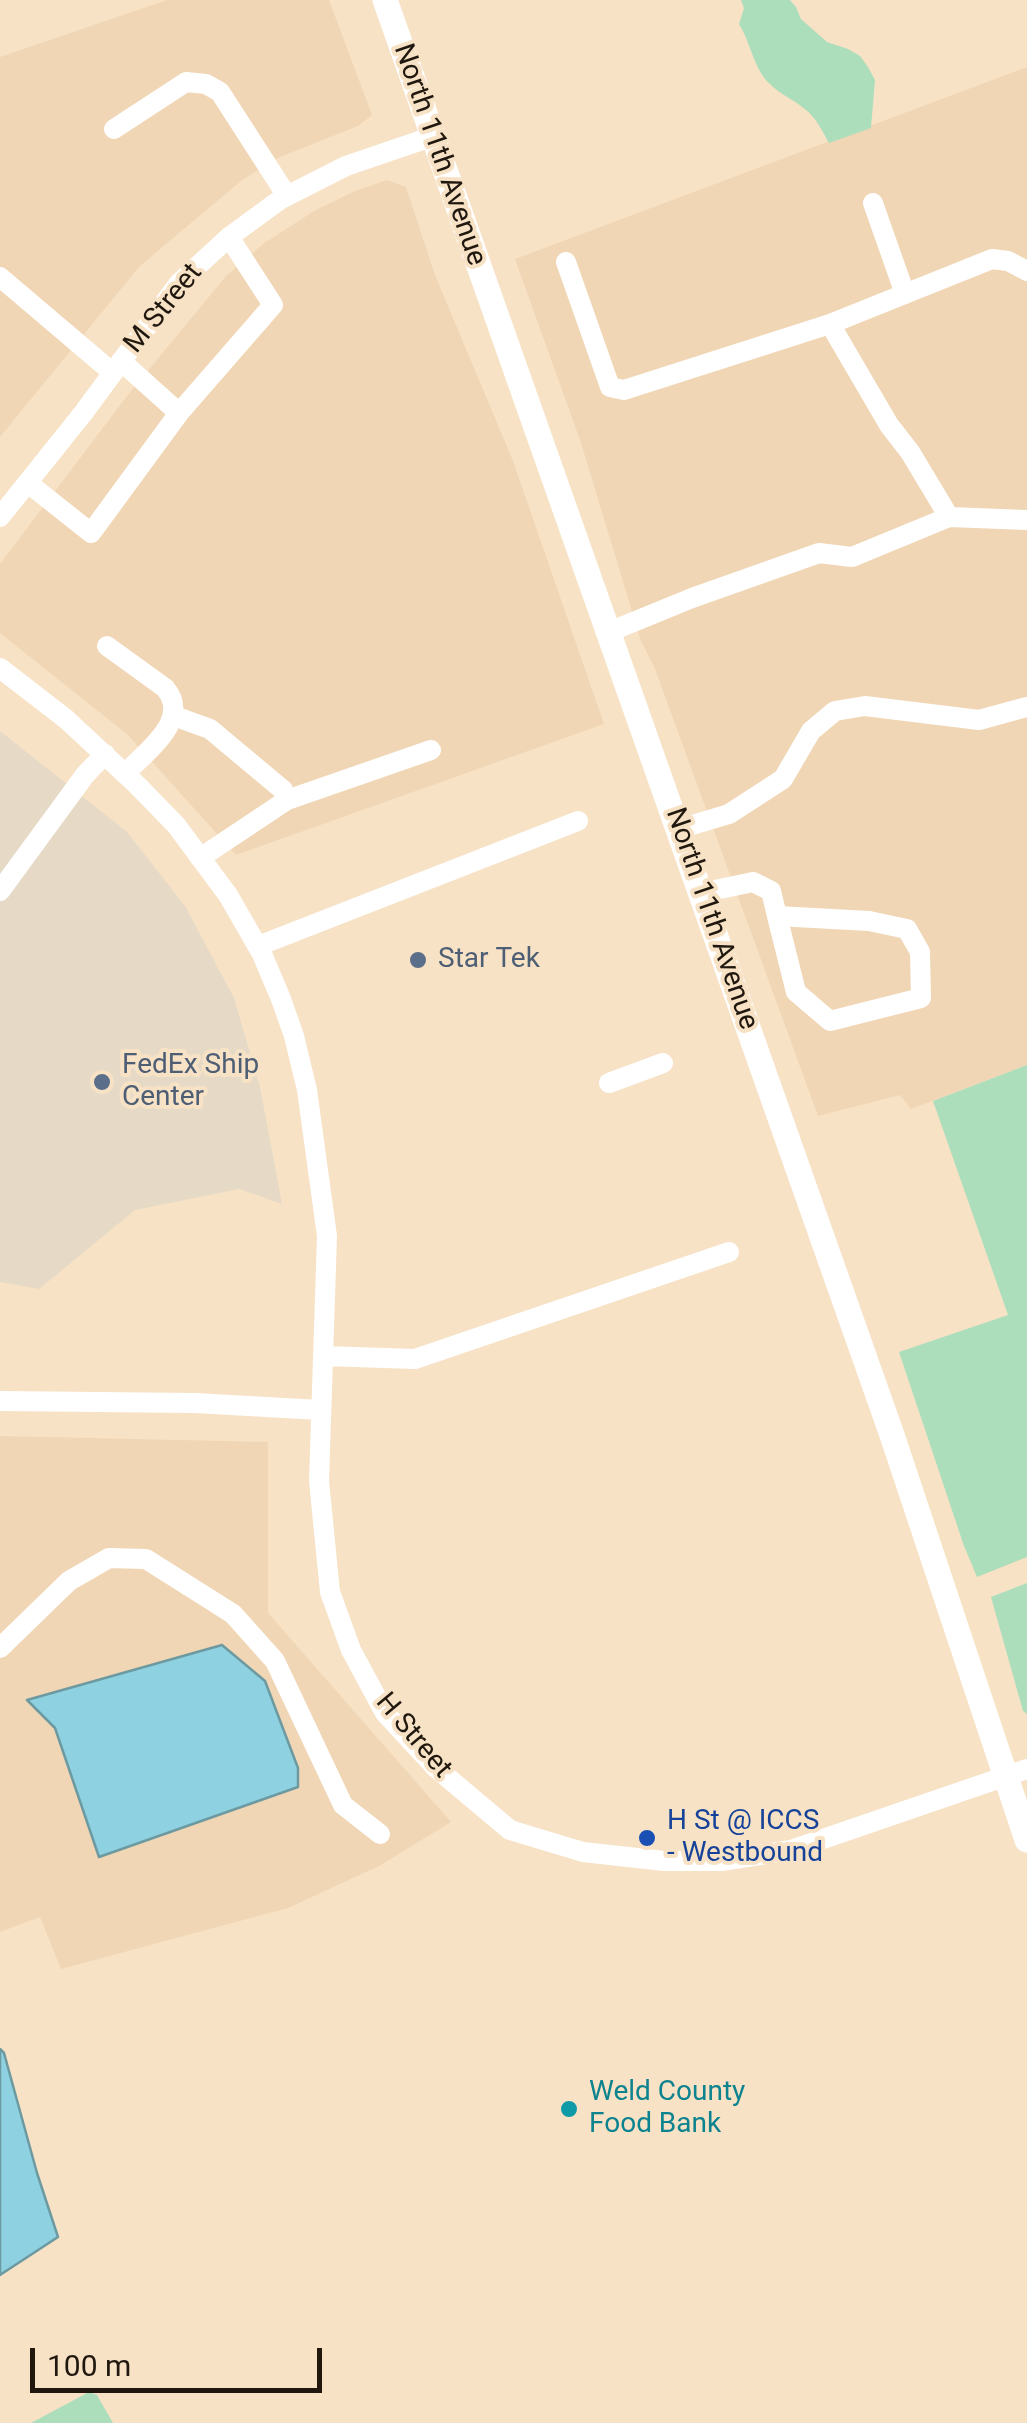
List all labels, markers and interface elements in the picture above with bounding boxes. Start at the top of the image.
street label: North 11th Avenue [385,40,493,270]
street label: M Street [118,258,210,360]
street label: North 11th Avenue [657,804,765,1034]
place label: Star Tek [438,943,540,977]
marker: Star Tek [407,949,429,971]
place label: FedEx Ship Center [122,1049,259,1115]
marker: FedEx Ship Center [91,1071,113,1093]
street label: H Street [368,1687,458,1785]
place label: H St @ ICCS - Westbound [667,1805,823,1871]
marker: H St @ ICCS - Westbound [636,1827,658,1849]
place label: Weld County Food Bank [589,2076,745,2142]
marker: Weld County Food Bank [558,2098,580,2120]
scale bar [35,2328,328,2390]
text: 100 m [47,2348,131,2383]

